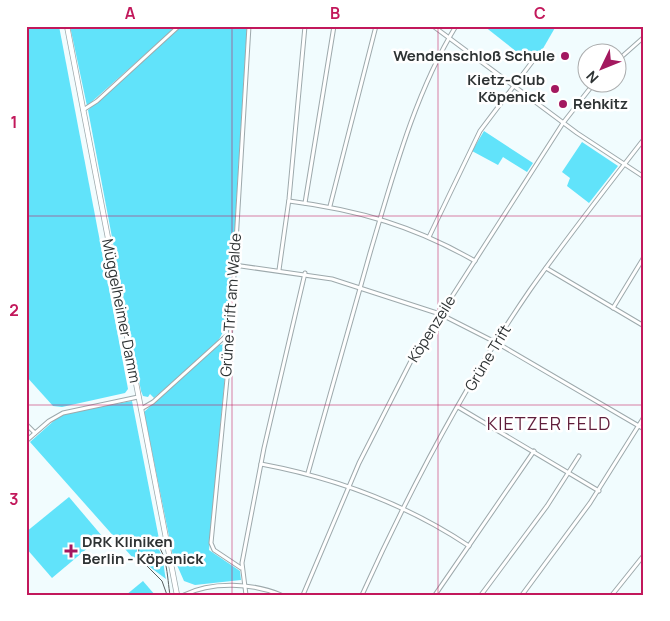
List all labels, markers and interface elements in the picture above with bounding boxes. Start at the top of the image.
text: A [125,2,136,24]
text: B [330,2,340,24]
text: C [534,2,546,24]
north arrow [578,42,628,92]
place label: Wendenschloß Schule [393,45,555,66]
marker: Wendenschloß Schule [559,50,571,62]
text: N [582,67,603,87]
place label: Kietz-Club Köpenick [467,69,546,107]
marker: Kietz-Club Köpenick [549,83,561,95]
place label: Rehkitz [573,93,628,114]
marker: Rehkitz [557,98,569,110]
text: 1 [10,111,18,133]
street label: Grüne Trift am Walde [215,232,246,377]
street label: Müggelheimer Damm [97,237,146,385]
street label: Köpenzeile [403,291,461,366]
text: 2 [9,299,19,321]
street label: Grüne Trift [460,321,516,395]
district label: KIETZER FELD [487,411,611,435]
text: 3 [9,488,19,510]
place label: DRK Kliniken Berlin - Köpenick [82,531,204,569]
marker: DRK Kliniken Berlin - Köpenick [64,544,78,558]

